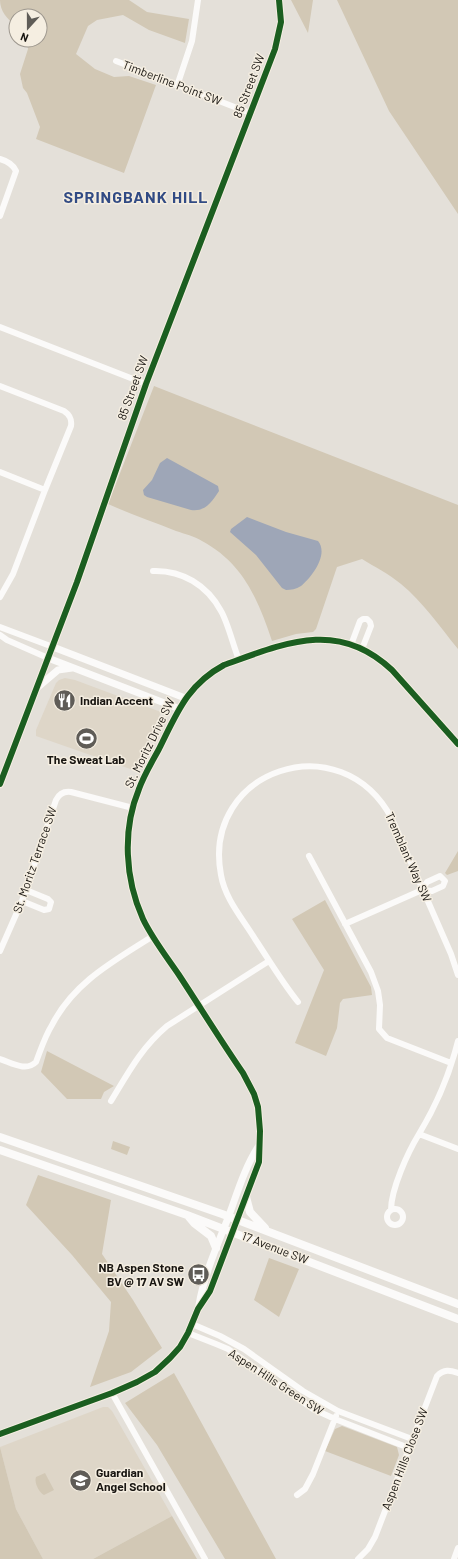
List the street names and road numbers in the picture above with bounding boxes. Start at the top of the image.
street label: 85 Street SW [229,51,267,120]
street label: Timberline Point SW [121,57,224,108]
street label: 85 Street SW [114,353,150,422]
street label: St. Moritz Drive SW [121,695,177,790]
street label: St. Moritz Terrace SW [9,804,59,915]
street label: Tremblant Way SW [383,809,435,904]
street label: 17 Avenue SW [240,1228,311,1266]
street label: Aspen Hills Green SW [227,1345,327,1417]
street label: Aspen Hills Close SW [378,1405,430,1512]

